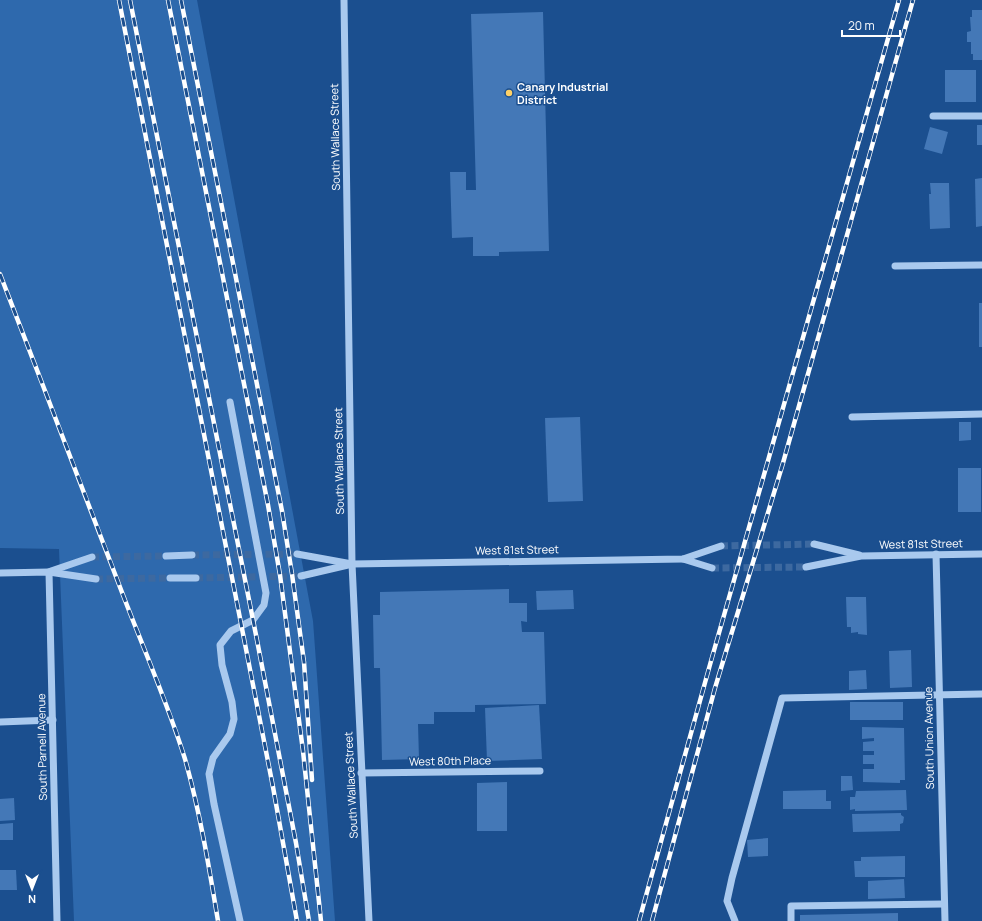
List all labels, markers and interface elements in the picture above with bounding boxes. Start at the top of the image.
scale bar [842,12,900,38]
text: 20 m [848,17,875,34]
place label: Canary Industrial District [517,79,608,107]
street label: South Wallace Street [326,83,343,191]
marker: Canary Industrial District [504,88,514,98]
street label: South Wallace Street [330,407,347,515]
street label: West 81st Street [879,535,963,552]
street label: West 81st Street [475,541,559,558]
street label: South Union Avenue [920,686,937,789]
street label: South Parnell Avenue [33,693,50,801]
street label: South Wallace Street [340,731,361,839]
street label: West 80th Place [409,752,492,769]
north arrow [12,869,52,909]
text: N [28,892,36,907]

